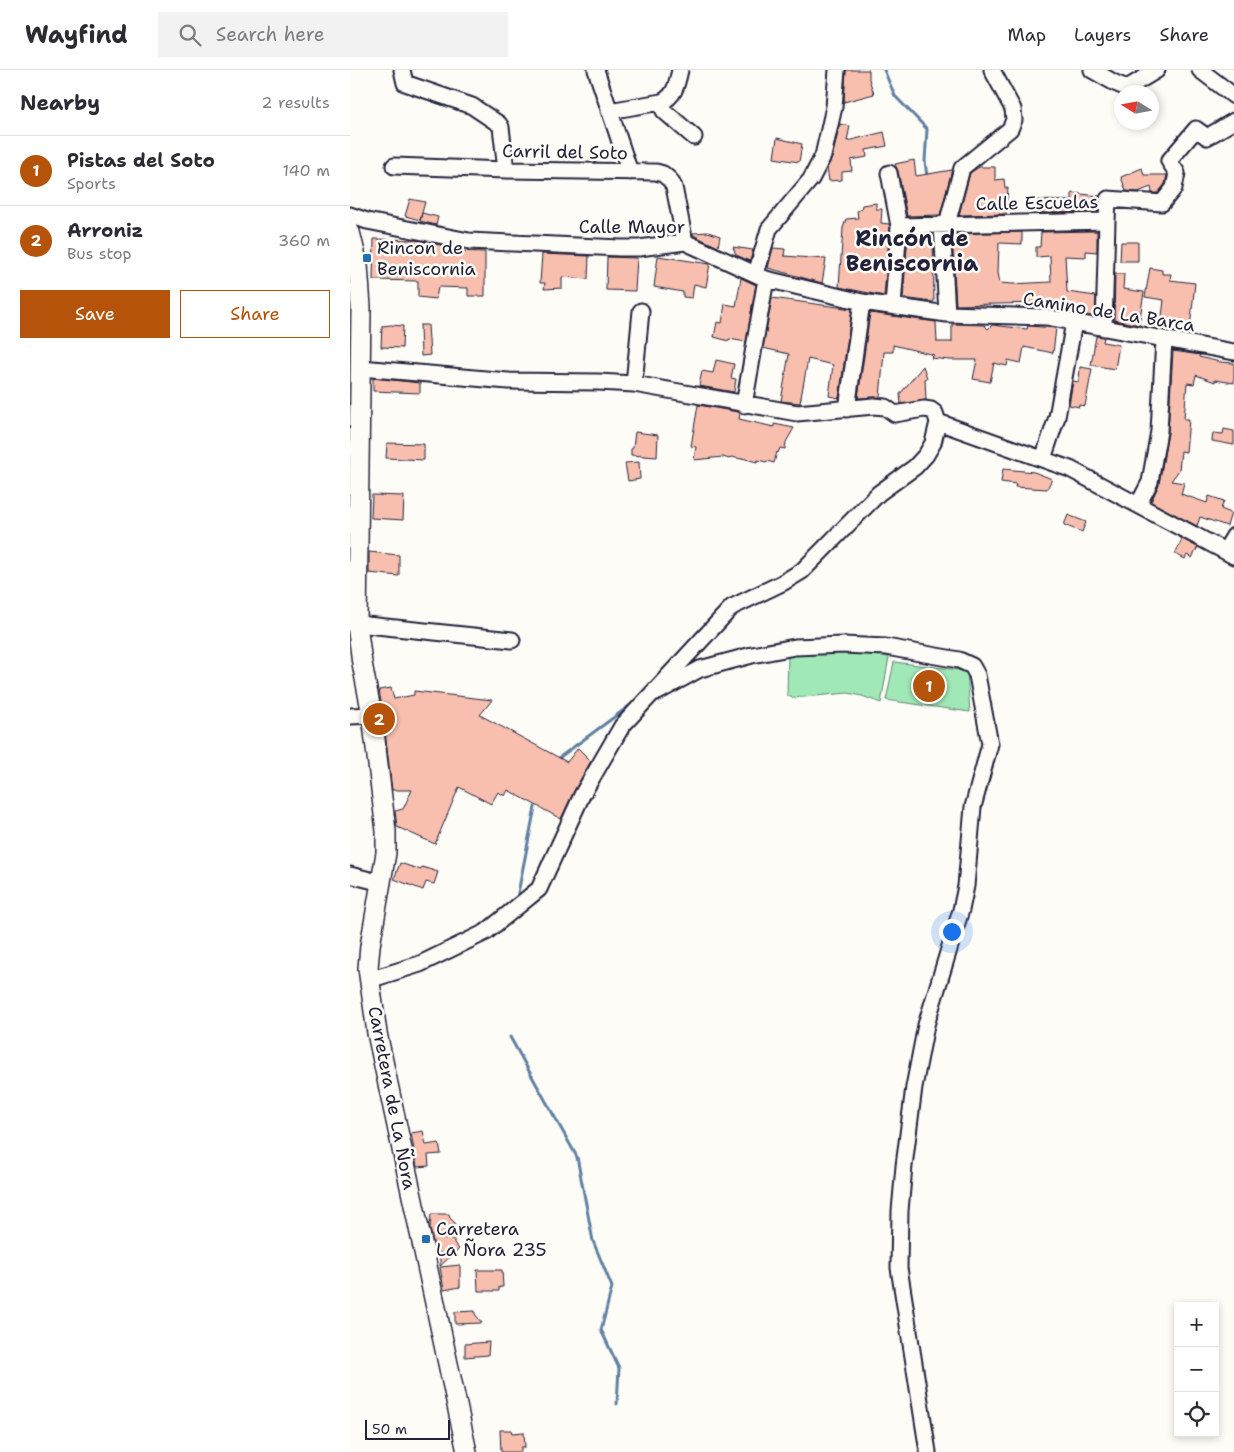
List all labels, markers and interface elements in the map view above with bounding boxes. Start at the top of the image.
search box [158,12,508,57]
text: Wayfind [25,19,128,51]
icon: search [176,21,204,49]
text: Search here [216,22,324,47]
text: Map [1008,23,1046,47]
text: Layers [1074,23,1131,47]
text: Share [1159,23,1209,47]
north arrow [1114,85,1159,130]
text: Nearby [20,89,100,117]
text: 2 results [261,92,330,113]
street label: Carril del Soto [502,139,628,165]
text: Pistas del Soto [67,148,215,173]
text: 1 [32,160,40,181]
text: 140 m [283,160,330,181]
text: Sports [67,173,116,194]
street label: Calle Escuelas [975,190,1099,216]
street label: Calle Mayor [579,215,685,239]
text: Arroniz [67,218,143,243]
district label: Rincón de Beniscornia [846,224,978,278]
text: 2 [30,230,42,251]
text: 360 m [278,230,330,251]
place label: Rincon de Beniscornia [377,236,476,281]
text: Bus stop [67,243,132,264]
marker: Rincon de Beniscornia [361,252,373,264]
street label: Camino de La Barca [1021,287,1197,337]
button: Save [20,290,170,338]
button: Share [180,290,330,338]
pin: 1 [913,667,945,705]
pin: 2 [363,700,395,738]
your location [939,919,965,945]
street label: Carretera de La Ñora [362,1004,422,1192]
place label: Carretera La Ñora 235 [436,1217,547,1262]
marker: Carretera La Ñora 235 [420,1233,432,1245]
map controls [1174,1302,1219,1437]
button: + [1174,1302,1219,1347]
button: − [1174,1347,1219,1392]
button: locate [1174,1392,1219,1437]
scale bar [365,1417,450,1440]
text: 50 m [372,1420,407,1438]

